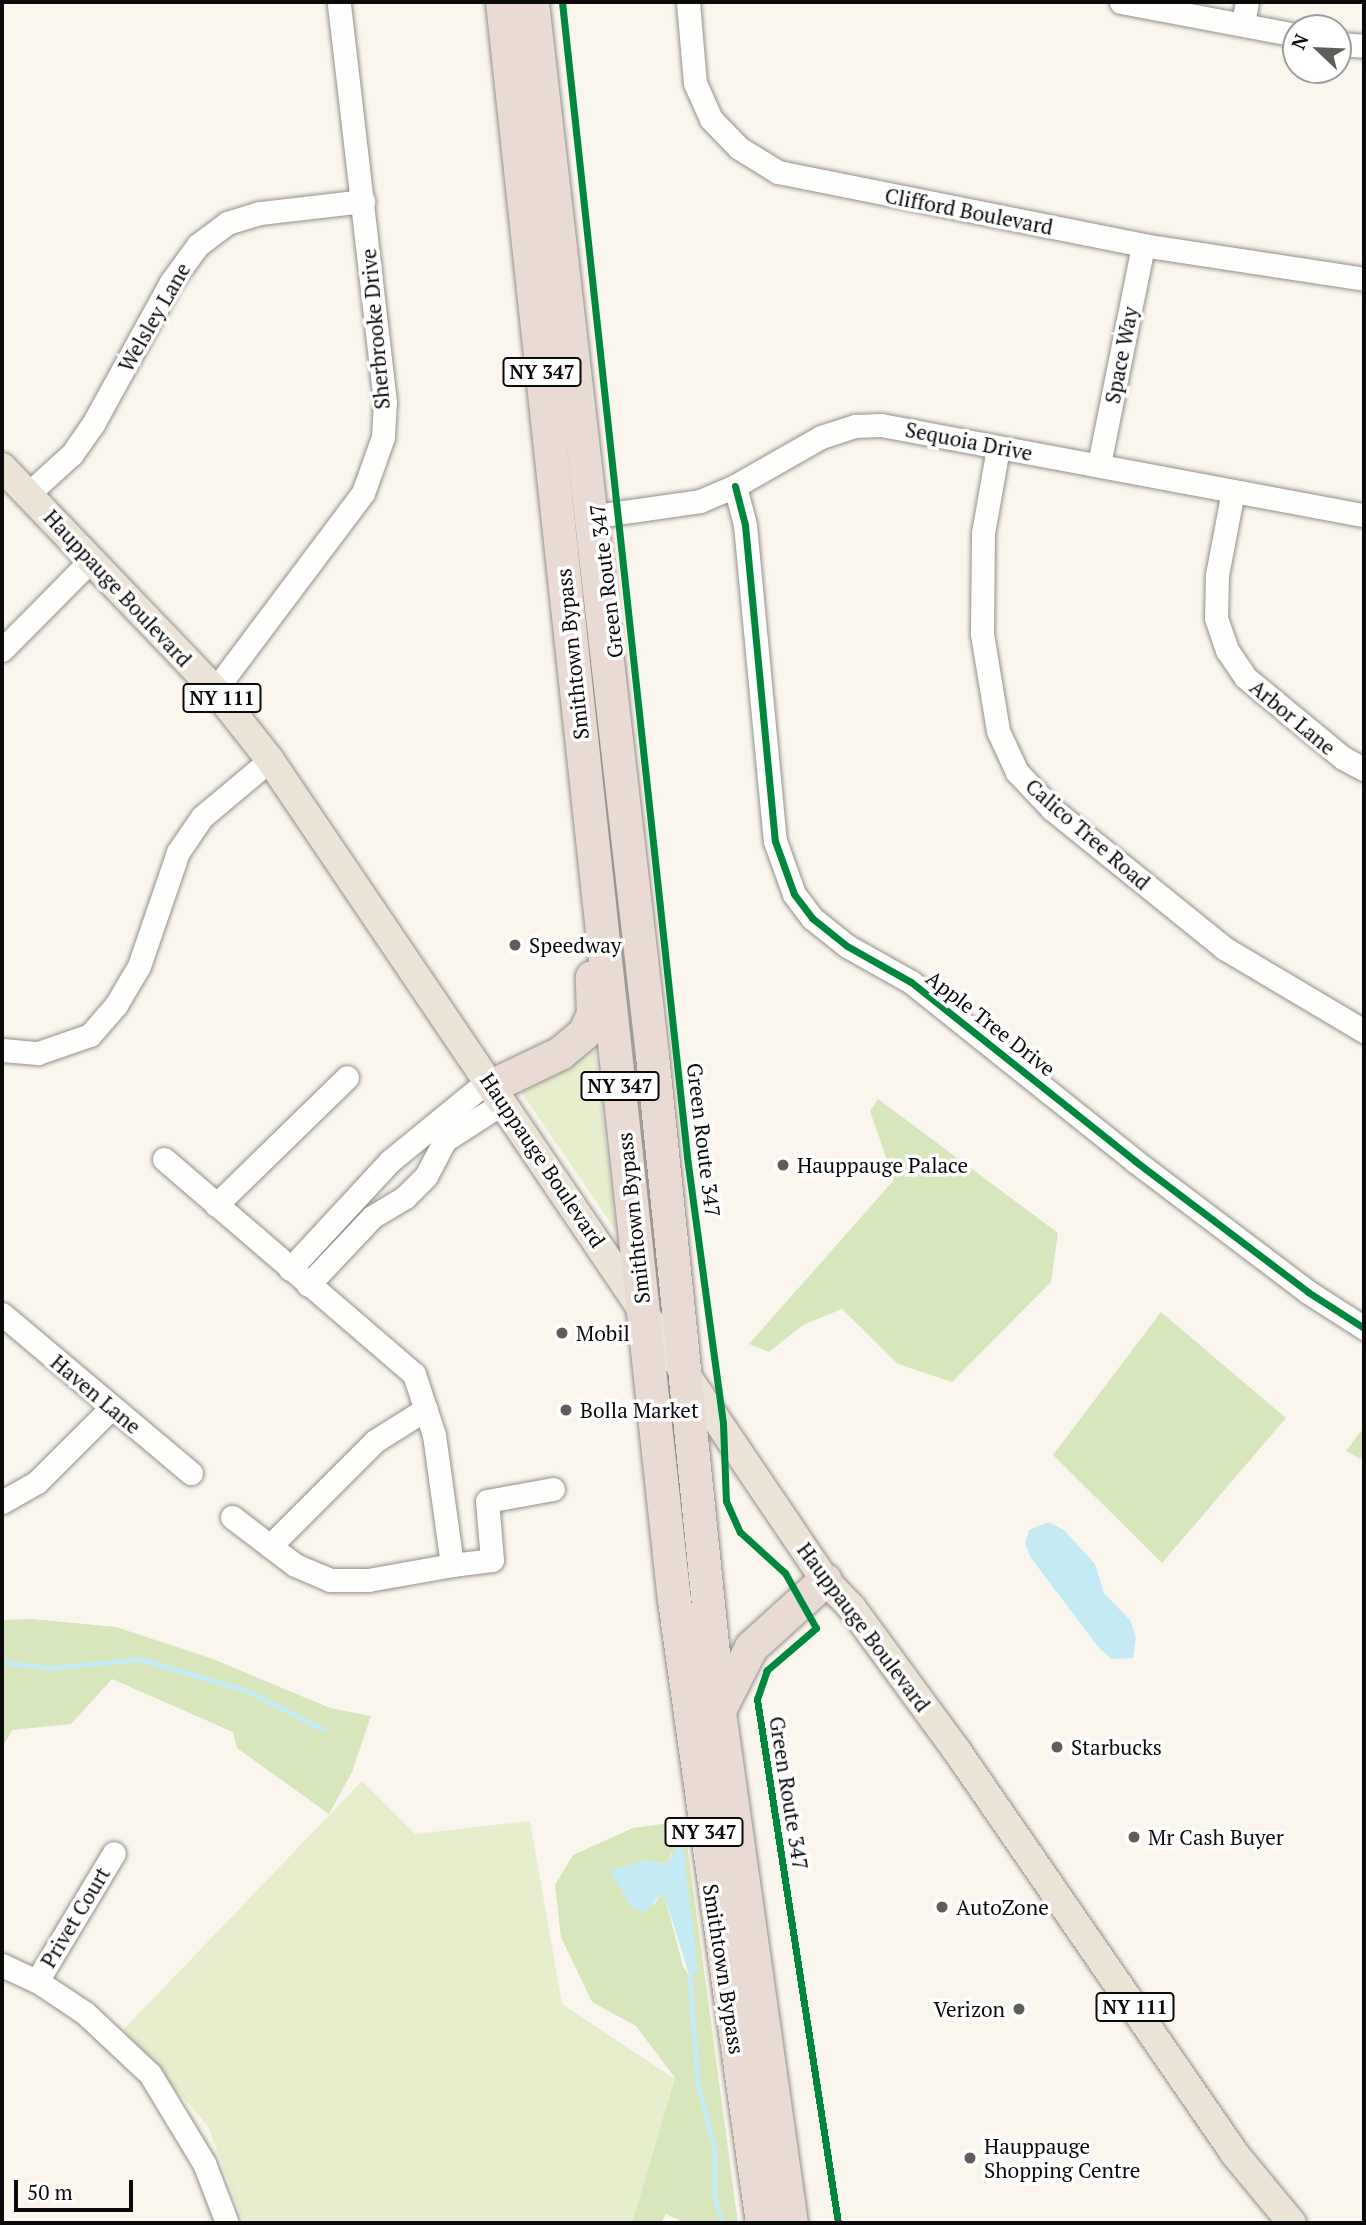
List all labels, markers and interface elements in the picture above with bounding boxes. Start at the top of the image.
north arrow [1282,14,1352,84]
text: N [1285,30,1313,53]
street label: Clifford Boulevard [883,182,1055,240]
street label: Sherbrooke Drive [355,248,395,410]
street label: Welsley Lane [113,258,195,376]
street label: Space Way [1099,304,1143,406]
road number: NY 347 [502,356,582,388]
street label: Sequoia Drive [903,416,1035,466]
street label: Green Route 347 [584,503,628,659]
street label: Hauppauge Boulevard [39,504,197,672]
street label: Smithtown Bypass [550,567,594,741]
street label: Arbor Lane [1245,674,1341,760]
road number: NY 111 [182,682,262,713]
street label: Calico Tree Road [1021,773,1155,895]
place label: Speedway [529,932,621,958]
marker: Speedway [507,937,523,953]
street label: Apple Tree Drive [921,965,1061,1081]
street label: Green Route 347 [682,1062,726,1218]
street label: Hauppauge Boulevard [475,1068,611,1252]
road number: NY 347 [580,1070,660,1102]
street label: Smithtown Bypass [611,1131,655,1305]
place label: Hauppauge Palace [797,1152,968,1178]
marker: Hauppauge Palace [775,1157,791,1173]
place label: Mobil [576,1320,630,1346]
marker: Mobil [554,1325,570,1341]
street label: Haven Lane [46,1349,146,1439]
place label: Bolla Market [580,1397,699,1423]
marker: Bolla Market [558,1402,574,1418]
street label: Hauppauge Boulevard [792,1537,936,1717]
street label: Green Route 347 [764,1715,814,1871]
place label: Starbucks [1071,1734,1162,1760]
marker: Starbucks [1049,1739,1065,1755]
road number: NY 347 [664,1816,744,1848]
place label: Mr Cash Buyer [1148,1824,1284,1850]
marker: Mr Cash Buyer [1126,1829,1142,1845]
street label: Privet Court [35,1862,115,1972]
street label: Smithtown Bypass [698,1882,750,2056]
place label: AutoZone [956,1894,1049,1920]
marker: AutoZone [934,1899,950,1915]
road number: NY 111 [1095,1992,1175,2022]
place label: Verizon [934,1996,1005,2022]
marker: Verizon [1011,2001,1027,2017]
place label: Hauppauge Shopping Centre [984,2133,1140,2183]
marker: Hauppauge Shopping Centre [962,2150,978,2166]
scale bar [18,2166,136,2210]
text: 50 m [27,2178,73,2206]

